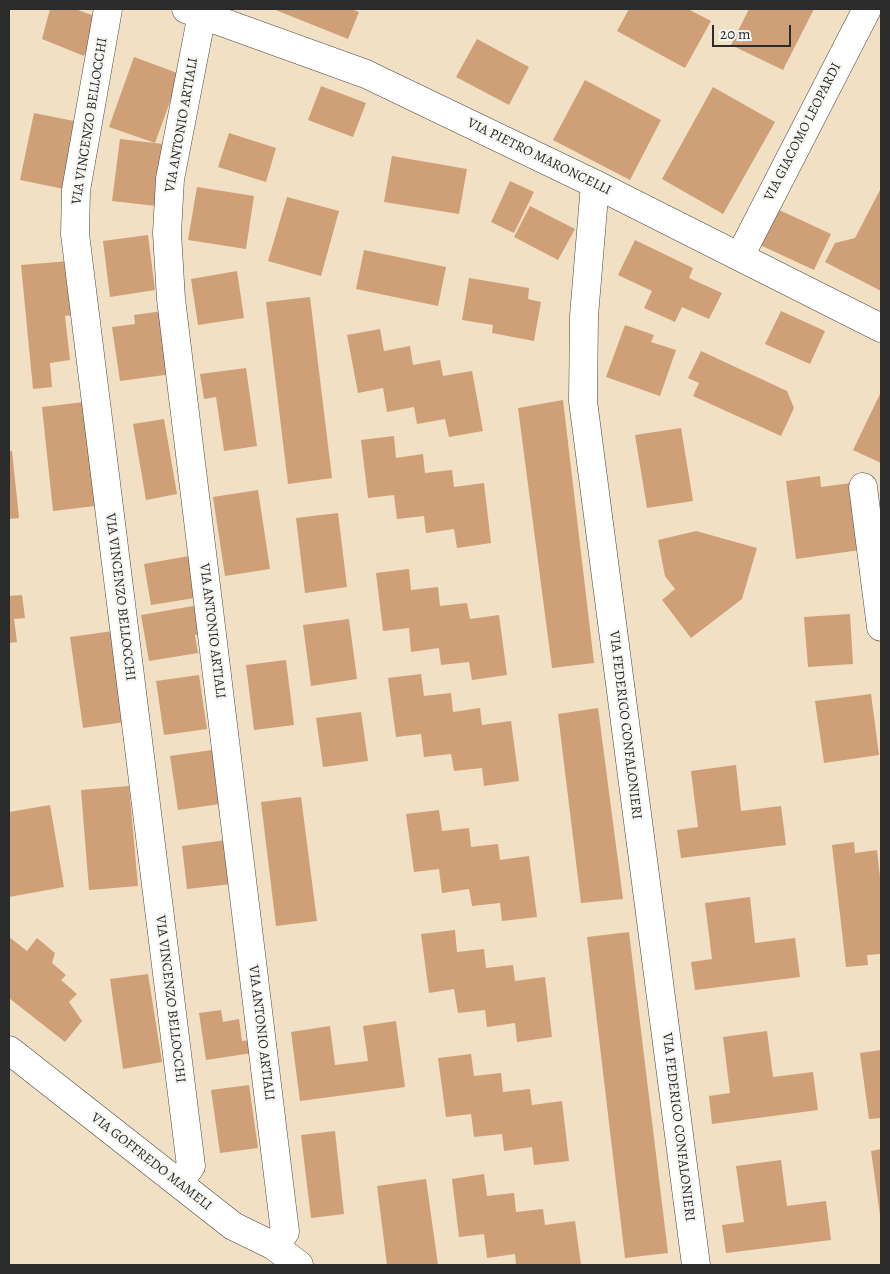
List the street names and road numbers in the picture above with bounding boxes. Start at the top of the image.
street label: VIA VINCENZO BELLOCCHI [69,36,111,206]
street label: VIA ANTONIO ARTIALI [162,56,202,194]
street label: VIA GIACOMO LEOPARDI [761,60,845,204]
street label: VIA PIETRO MARONCELLI [464,115,614,199]
street label: VIA VINCENZO BELLOCCHI [101,512,139,682]
street label: VIA ANTONIO ARTIALI [195,562,229,700]
street label: VIA FEDERICO CONFALONIERI [605,630,645,820]
street label: VIA VINCENZO BELLOCCHI [151,914,189,1084]
street label: VIA ANTONIO ARTIALI [244,964,278,1102]
street label: VIA FEDERICO CONFALONIERI [658,1032,698,1222]
street label: VIA GOFFREDO MAMELI [87,1110,215,1214]

